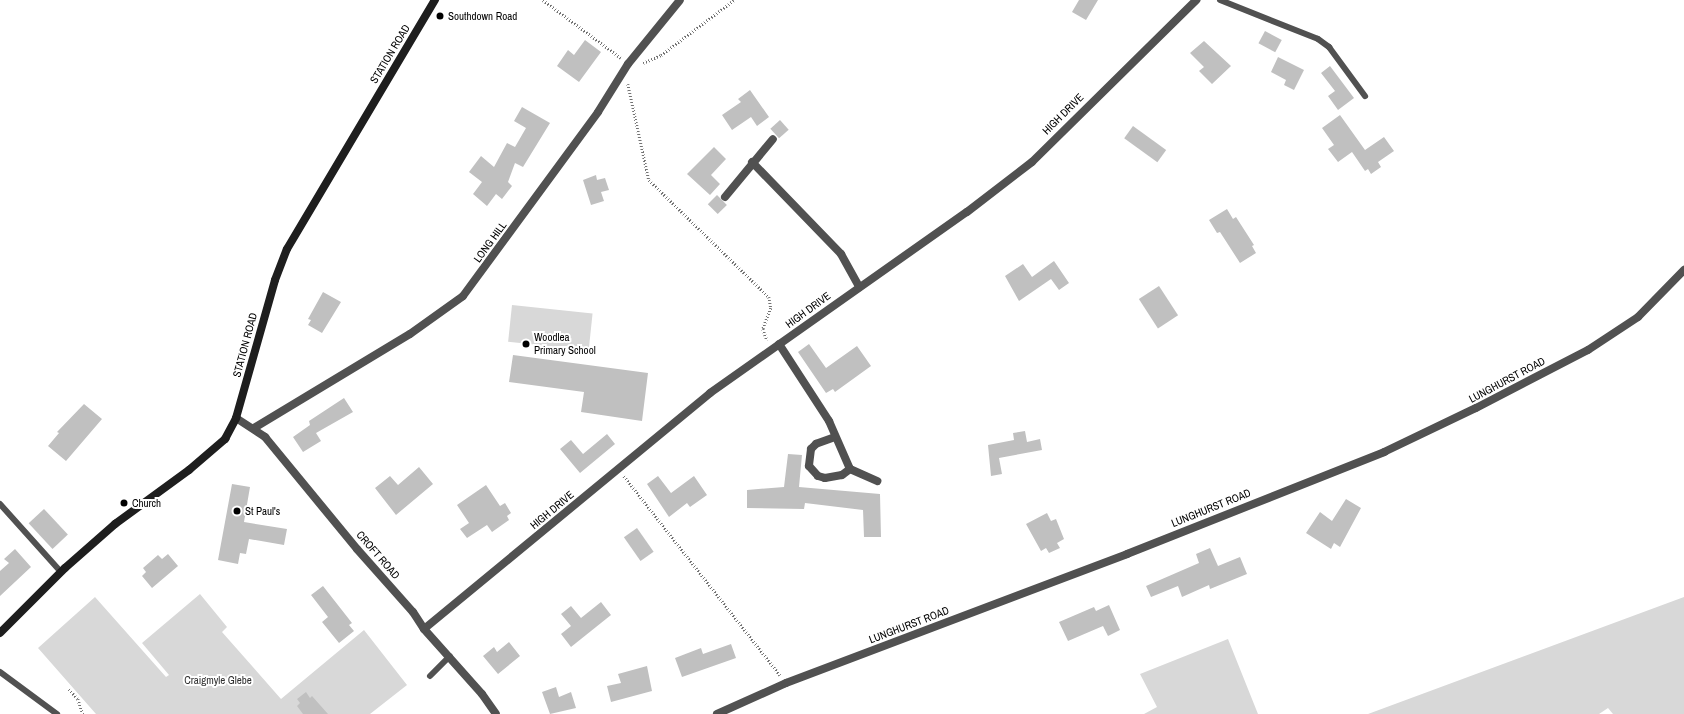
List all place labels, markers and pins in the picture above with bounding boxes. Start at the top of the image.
place label: Southdown Road [448,9,517,23]
marker: Southdown Road [435,11,445,21]
place label: Woodlea Primary School [534,331,596,357]
marker: Woodlea Primary School [521,339,531,349]
place label: Church [132,496,161,510]
marker: Church [119,498,129,508]
place label: St Paul's [245,504,280,518]
marker: St Paul's [232,506,242,516]

